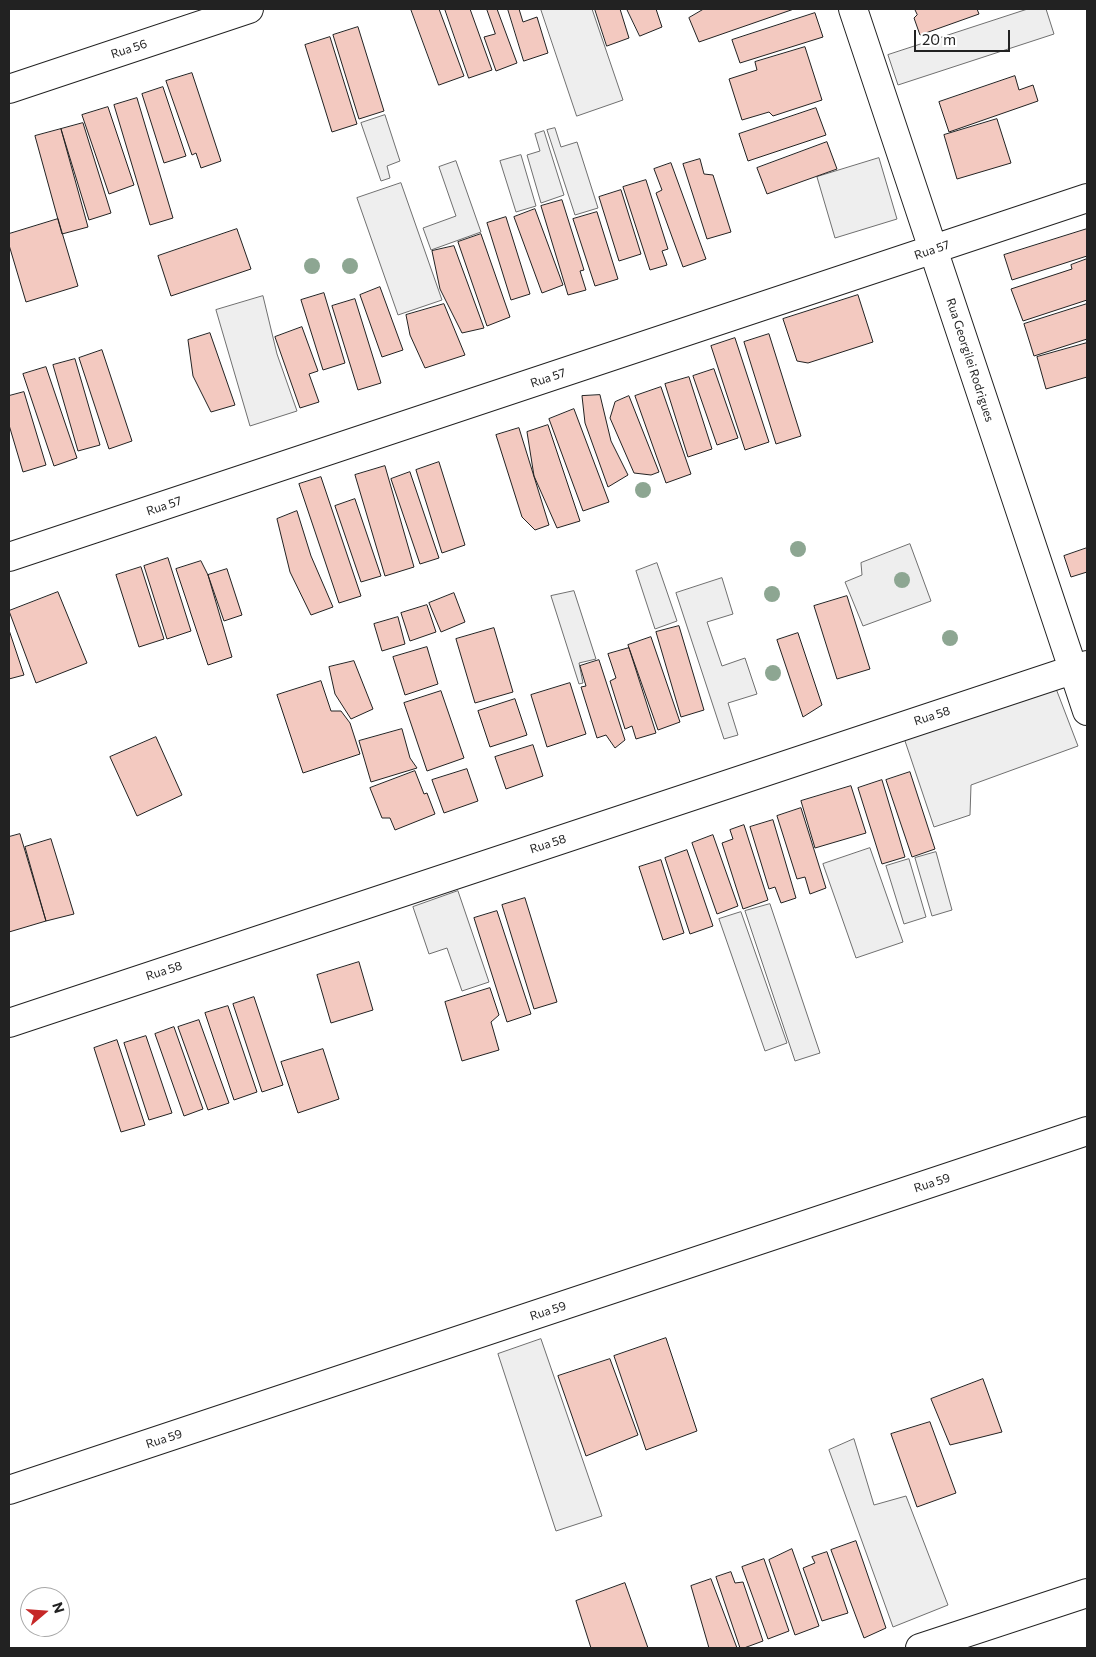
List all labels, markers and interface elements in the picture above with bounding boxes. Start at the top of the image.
scale bar [916,20,1012,52]
text: 20 m [922,30,956,48]
street label: Rua 56 [109,36,149,62]
street label: Rua 57 [912,237,952,263]
street label: Rua Georgilei Rodrigues [943,296,997,424]
street label: Rua 57 [528,366,568,390]
street label: Rua 57 [144,494,184,518]
street label: Rua 58 [912,703,952,729]
street label: Rua 58 [528,831,568,857]
street label: Rua 58 [144,958,184,984]
street label: Rua 59 [912,1170,952,1196]
street label: Rua 59 [528,1298,568,1324]
street label: Rua 59 [144,1426,184,1452]
north arrow [20,1587,70,1637]
text: N [49,1600,68,1615]

